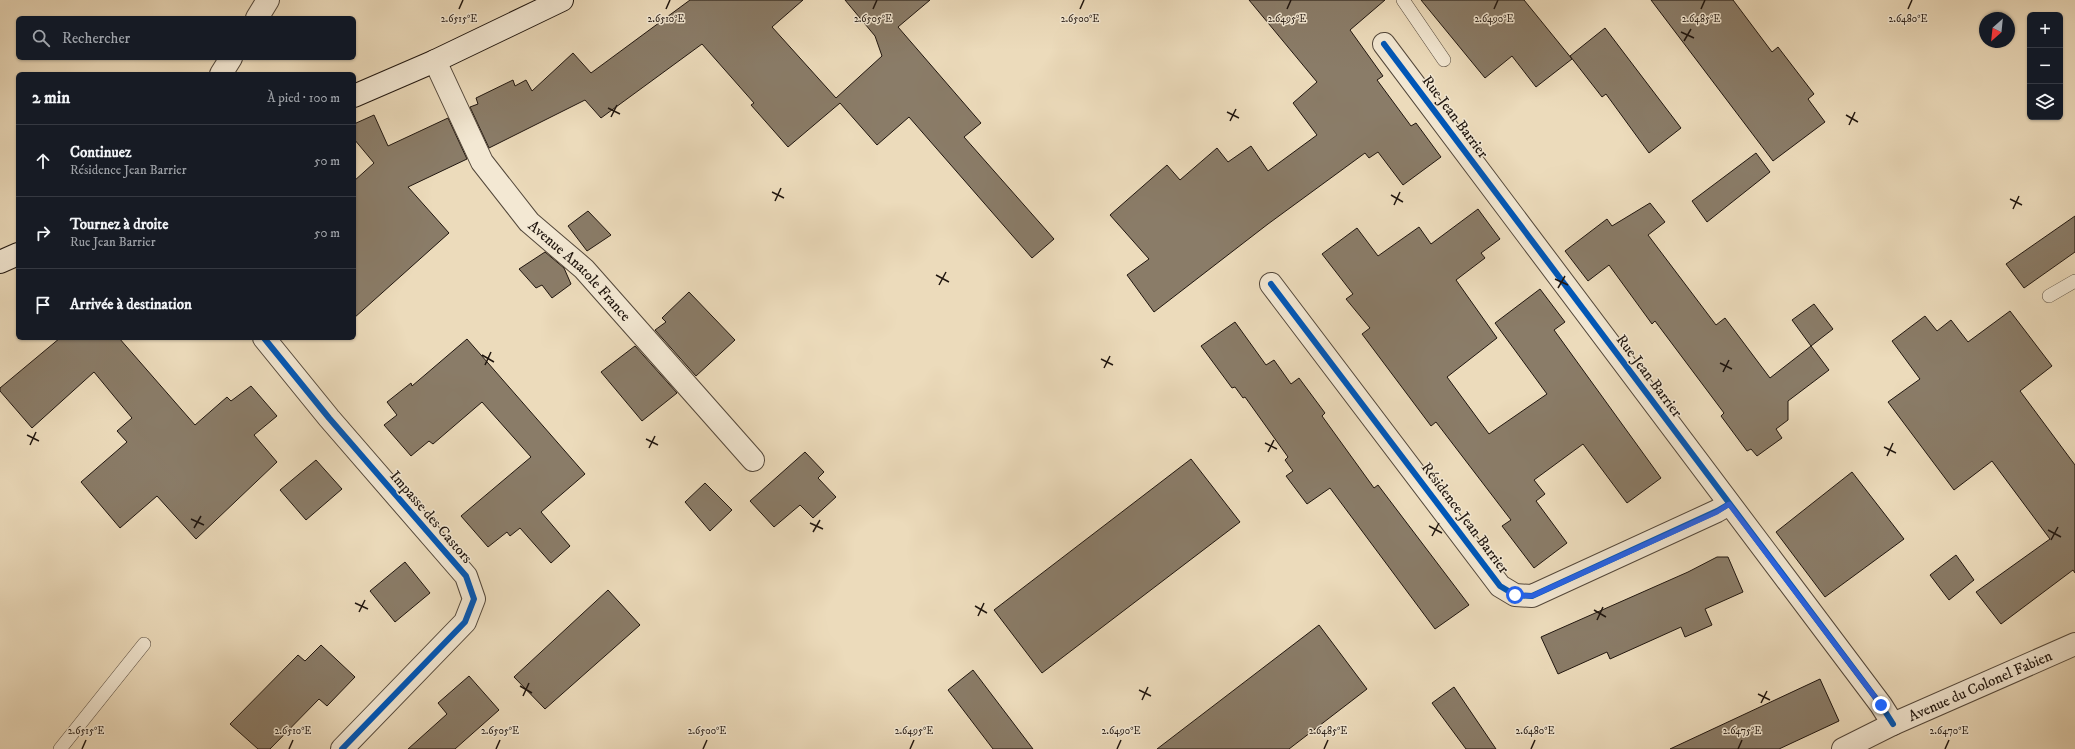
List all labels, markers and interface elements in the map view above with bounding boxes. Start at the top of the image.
north arrow [1979,12,2015,48]
map controls [2027,12,2063,120]
button: + [2027,12,2063,48]
text: 2.6515°E [441,13,477,25]
text: 2.6510°E [648,13,684,25]
text: 2.6505°E [854,13,892,25]
text: 2.6500°E [1061,13,1099,25]
text: 2.6495°E [1268,13,1306,25]
text: 2.6490°E [1474,13,1514,25]
text: 2.6485°E [1682,13,1720,25]
text: 2.6480°E [1888,13,1928,25]
search box [16,16,356,60]
icon: search [30,27,52,49]
text: Rechercher [62,29,130,48]
button: − [2027,48,2063,84]
street label: Rue Jean Barrier [1418,72,1493,162]
button: layers [2027,84,2063,120]
text: 2 min [32,87,70,109]
text: À pied · 100 m [267,90,340,106]
text: Continuez [70,143,131,162]
icon: ahead [32,150,54,172]
text: 50 m [314,153,340,169]
text: Résidence Jean Barrier [70,162,186,178]
text: Tournez à droite [70,215,168,234]
street label: Avenue Anatole France [524,216,635,325]
icon: right [32,222,54,244]
text: 50 m [314,225,340,241]
text: Rue Jean Barrier [70,234,156,250]
icon: arrive [32,294,54,316]
text: Arrivée à destination [70,295,192,314]
street label: Rue Jean Barrier [1612,331,1687,421]
street label: Résidence Jean Barrier [1417,459,1513,578]
street label: Impasse des Castors [386,467,476,567]
route start [1506,586,1524,604]
street label: Avenue du Colonel Fabien [1905,646,2055,726]
route end [1872,696,1890,714]
text: 2.6515°E [68,725,104,737]
text: 2.6510°E [275,725,311,737]
text: 2.6505°E [481,725,519,737]
text: 2.6500°E [688,725,726,737]
text: 2.6495°E [895,725,933,737]
text: 2.6490°E [1101,725,1141,737]
text: 2.6485°E [1309,725,1347,737]
text: 2.6480°E [1515,725,1555,737]
text: 2.6475°E [1723,725,1761,737]
text: 2.6470°E [1930,725,1969,737]

